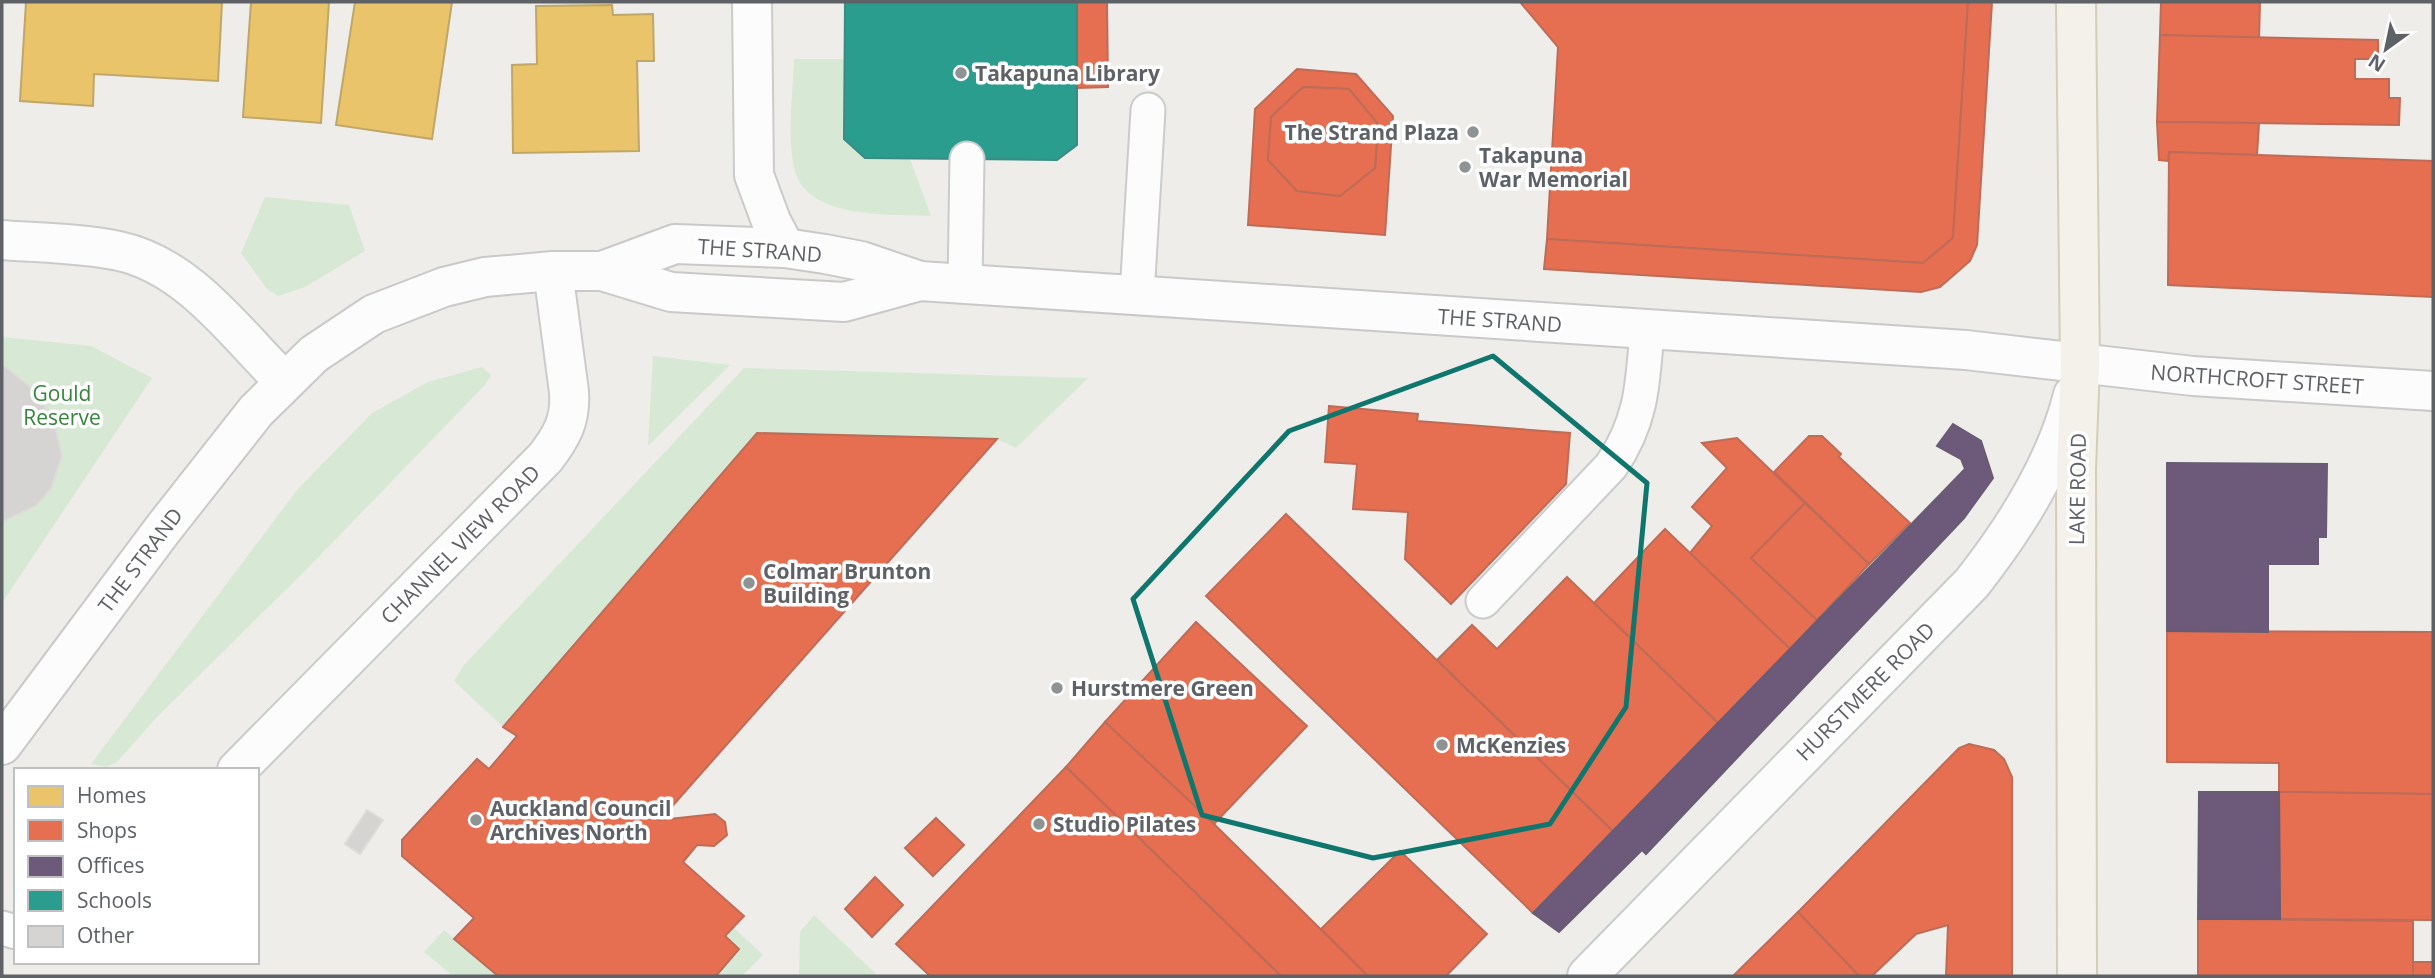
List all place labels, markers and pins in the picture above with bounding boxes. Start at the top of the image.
place label: Takapuna Library [975,59,1160,87]
marker: Takapuna Library [953,65,969,81]
place label: The Strand Plaza [1285,118,1459,146]
marker: The Strand Plaza [1465,124,1481,140]
place label: Takapuna War Memorial [1479,141,1628,193]
marker: Takapuna War Memorial [1457,159,1473,175]
place label: Colmar Brunton Building [763,557,931,609]
marker: Colmar Brunton Building [741,575,757,591]
place label: Hurstmere Green [1071,674,1254,702]
marker: Hurstmere Green [1049,680,1065,696]
place label: McKenzies [1456,731,1566,759]
marker: McKenzies [1434,737,1450,753]
place label: Auckland Council Archives North [490,794,671,846]
place label: Studio Pilates [1053,810,1196,838]
marker: Auckland Council Archives North [468,812,484,828]
marker: Studio Pilates [1031,816,1047,832]

